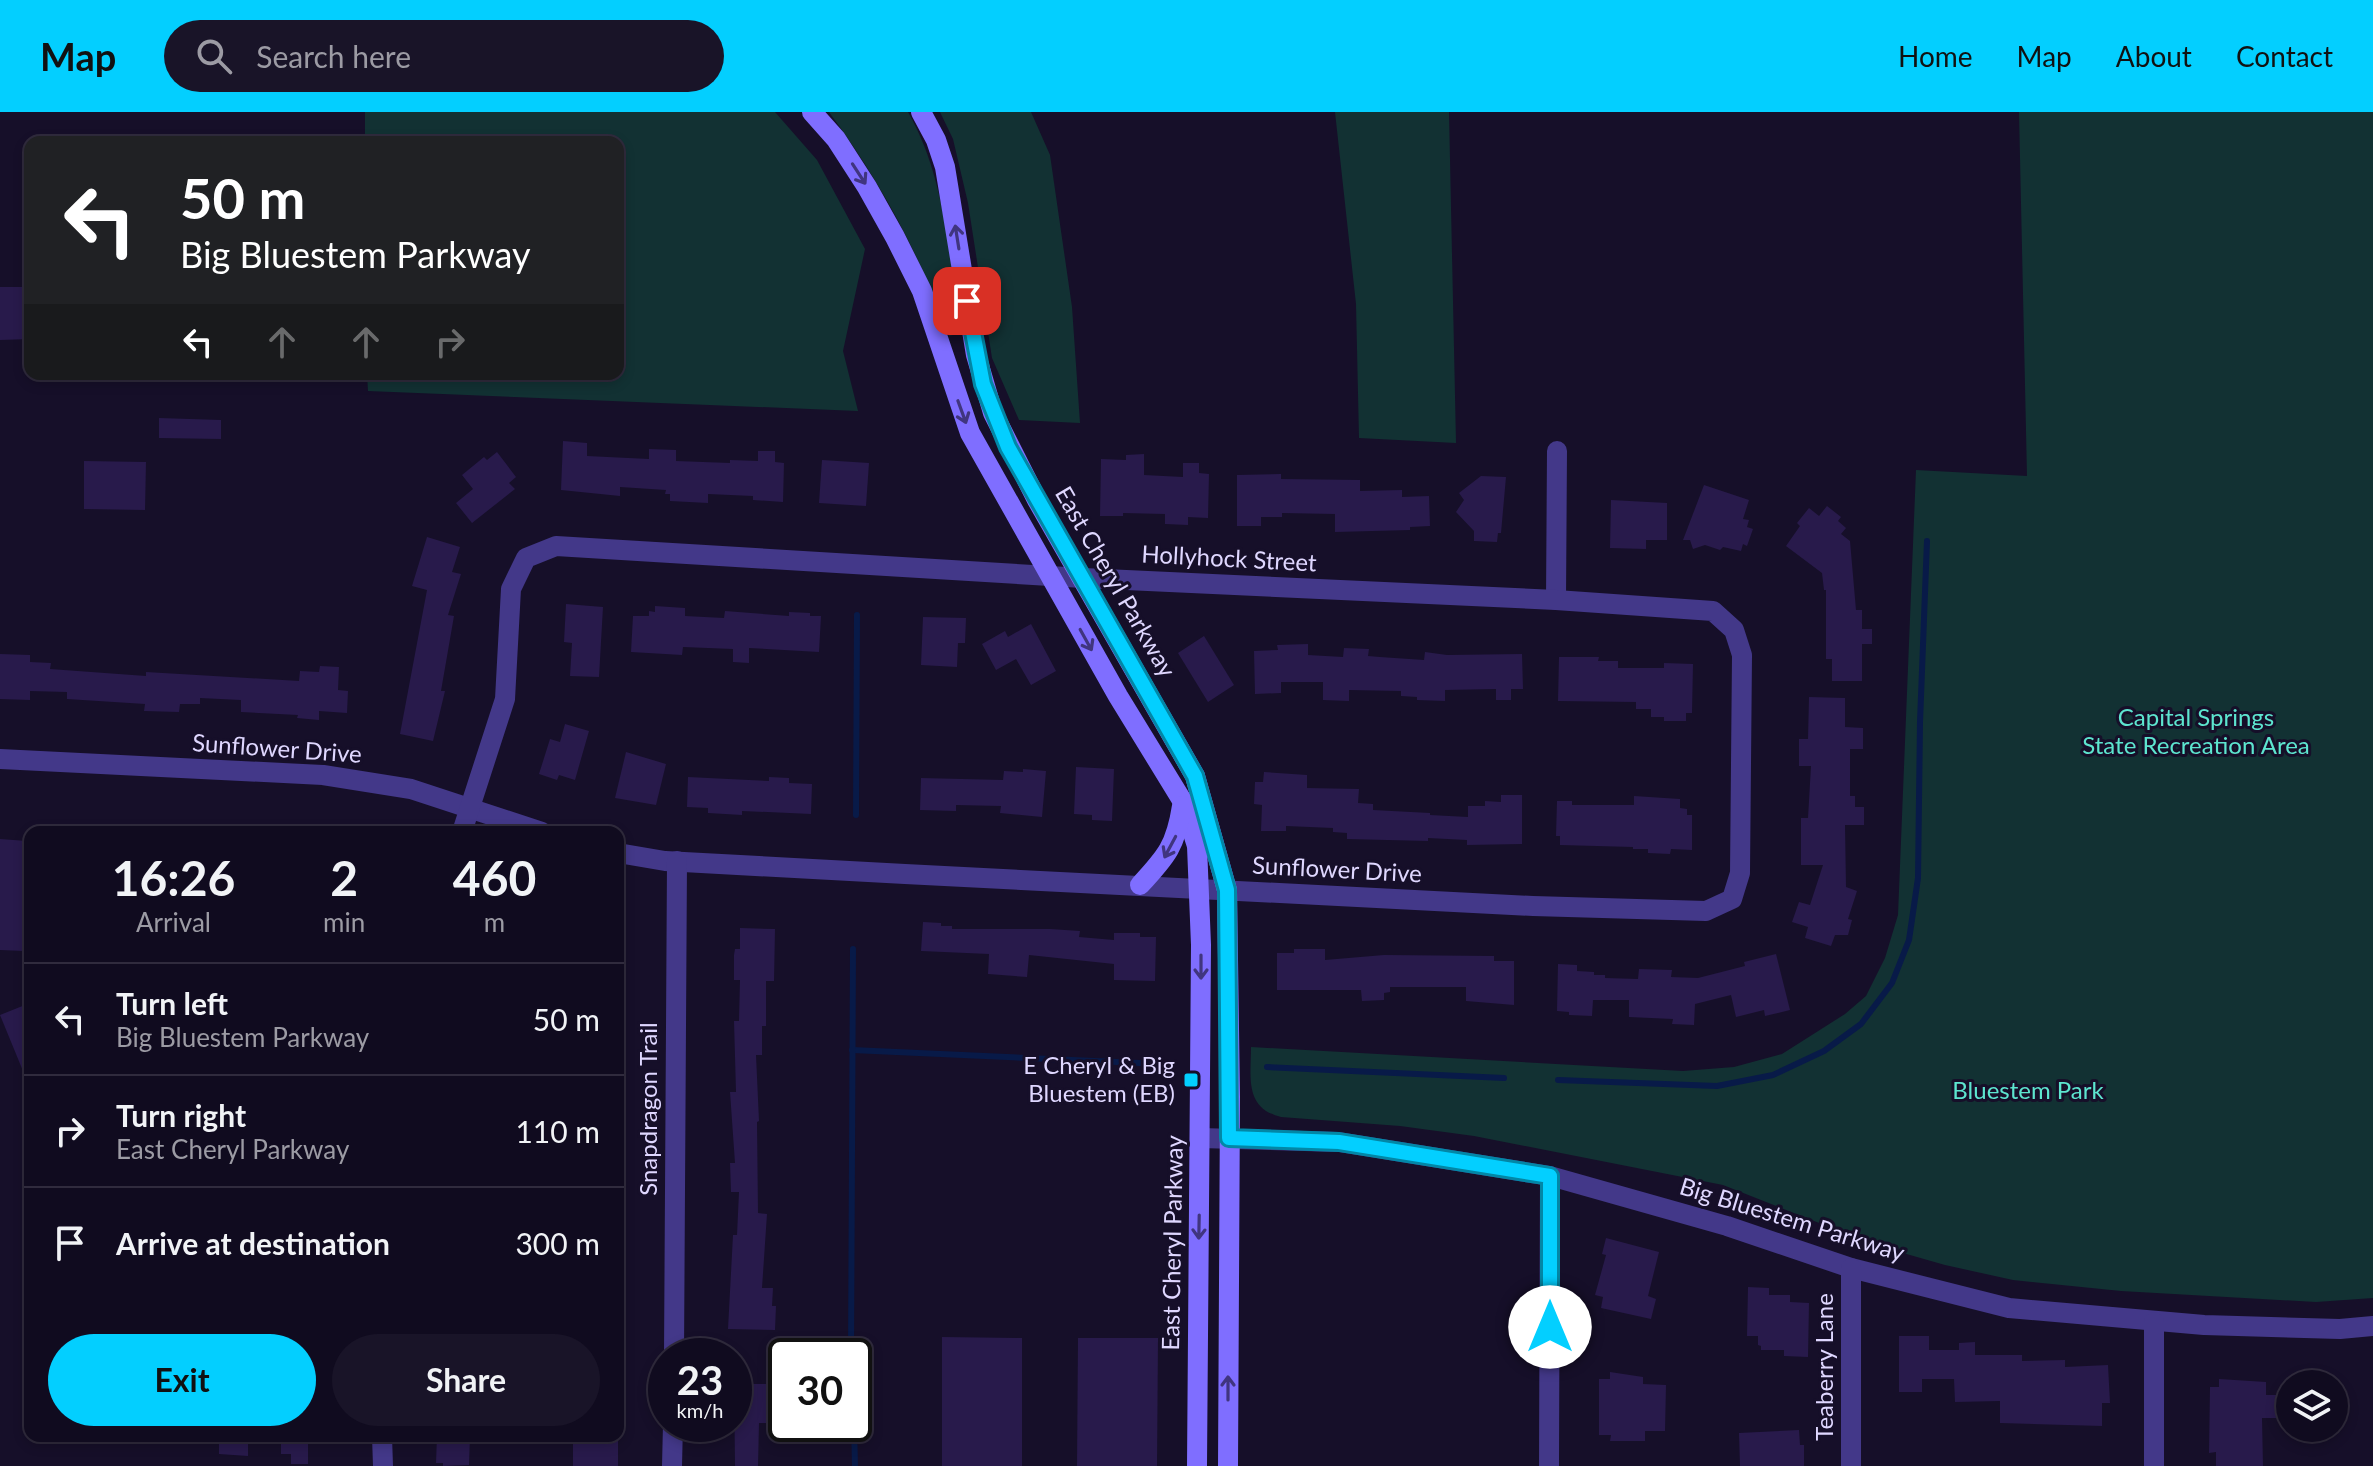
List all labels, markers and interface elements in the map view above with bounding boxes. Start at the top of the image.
search box [164,20,724,92]
text: Map [40,33,116,79]
icon: search [192,34,236,78]
text: Search here [256,38,411,74]
text: Home [1898,39,1973,73]
text: Map [2017,39,2072,73]
text: About [2116,39,2192,73]
text: Contact [2236,39,2333,73]
one-way arrow [851,162,867,185]
text: 50 m [180,164,305,231]
icon: left [48,168,152,272]
one-way arrow [949,225,964,250]
text: Big Bluestem Parkway [180,232,531,276]
pin [933,267,1001,335]
icon: arrive [945,279,989,323]
icon: left [176,320,220,364]
icon: ahead [260,320,304,364]
icon: ahead [344,320,388,364]
icon: right [428,320,472,364]
one-way arrow [956,399,970,424]
street label: East Cheryl Parkway [1050,481,1183,682]
street label: Hollyhock Street [1141,538,1318,577]
one-way arrow [1079,628,1095,651]
park label: Capital Springs State Recreation Area [2082,702,2310,759]
street label: Sunflower Drive [191,727,363,768]
one-way arrow [1161,835,1177,859]
text: 16:26 [112,849,235,906]
text: 2 [330,849,358,906]
text: 460 [453,849,536,906]
street label: Sunflower Drive [1251,850,1423,887]
text: Arrival [136,906,211,938]
text: min [323,906,365,938]
text: m [484,906,505,938]
one-way arrow [1193,953,1209,980]
text: Turn left [116,985,228,1021]
icon: left [48,997,92,1041]
text: 50 m [533,1001,600,1037]
text: Big Bluestem Parkway [116,1021,369,1053]
street label: Snapdragon Trail [633,1022,662,1196]
place label: E Cheryl & Big Bluestem (EB) [1023,1050,1175,1107]
marker: E Cheryl & Big Bluestem (EB) [1182,1071,1200,1089]
park label: Bluestem Park [1952,1075,2104,1104]
text: Turn right [116,1097,246,1133]
icon: right [48,1109,92,1153]
text: 110 m [515,1113,600,1149]
text: East Cheryl Parkway [116,1133,349,1165]
street label: East Cheryl Parkway [1155,1134,1188,1351]
street label: Big Bluestem Parkway [1676,1171,1909,1267]
one-way arrow [1191,1213,1207,1240]
icon: arrive [48,1221,92,1265]
text: Arrive at destination [116,1225,390,1261]
text: 300 m [515,1225,600,1261]
position arrow [1508,1285,1592,1369]
street label: Teaberry Lane [1809,1293,1838,1441]
button: Exit [48,1334,316,1426]
button: Share [332,1334,600,1426]
speed limit sign: 30 [768,1338,872,1442]
text: 23 [677,1356,723,1404]
map controls [2276,1370,2348,1442]
button: layers [2276,1370,2348,1442]
one-way arrow [1220,1375,1236,1402]
text: km/h [677,1398,723,1422]

